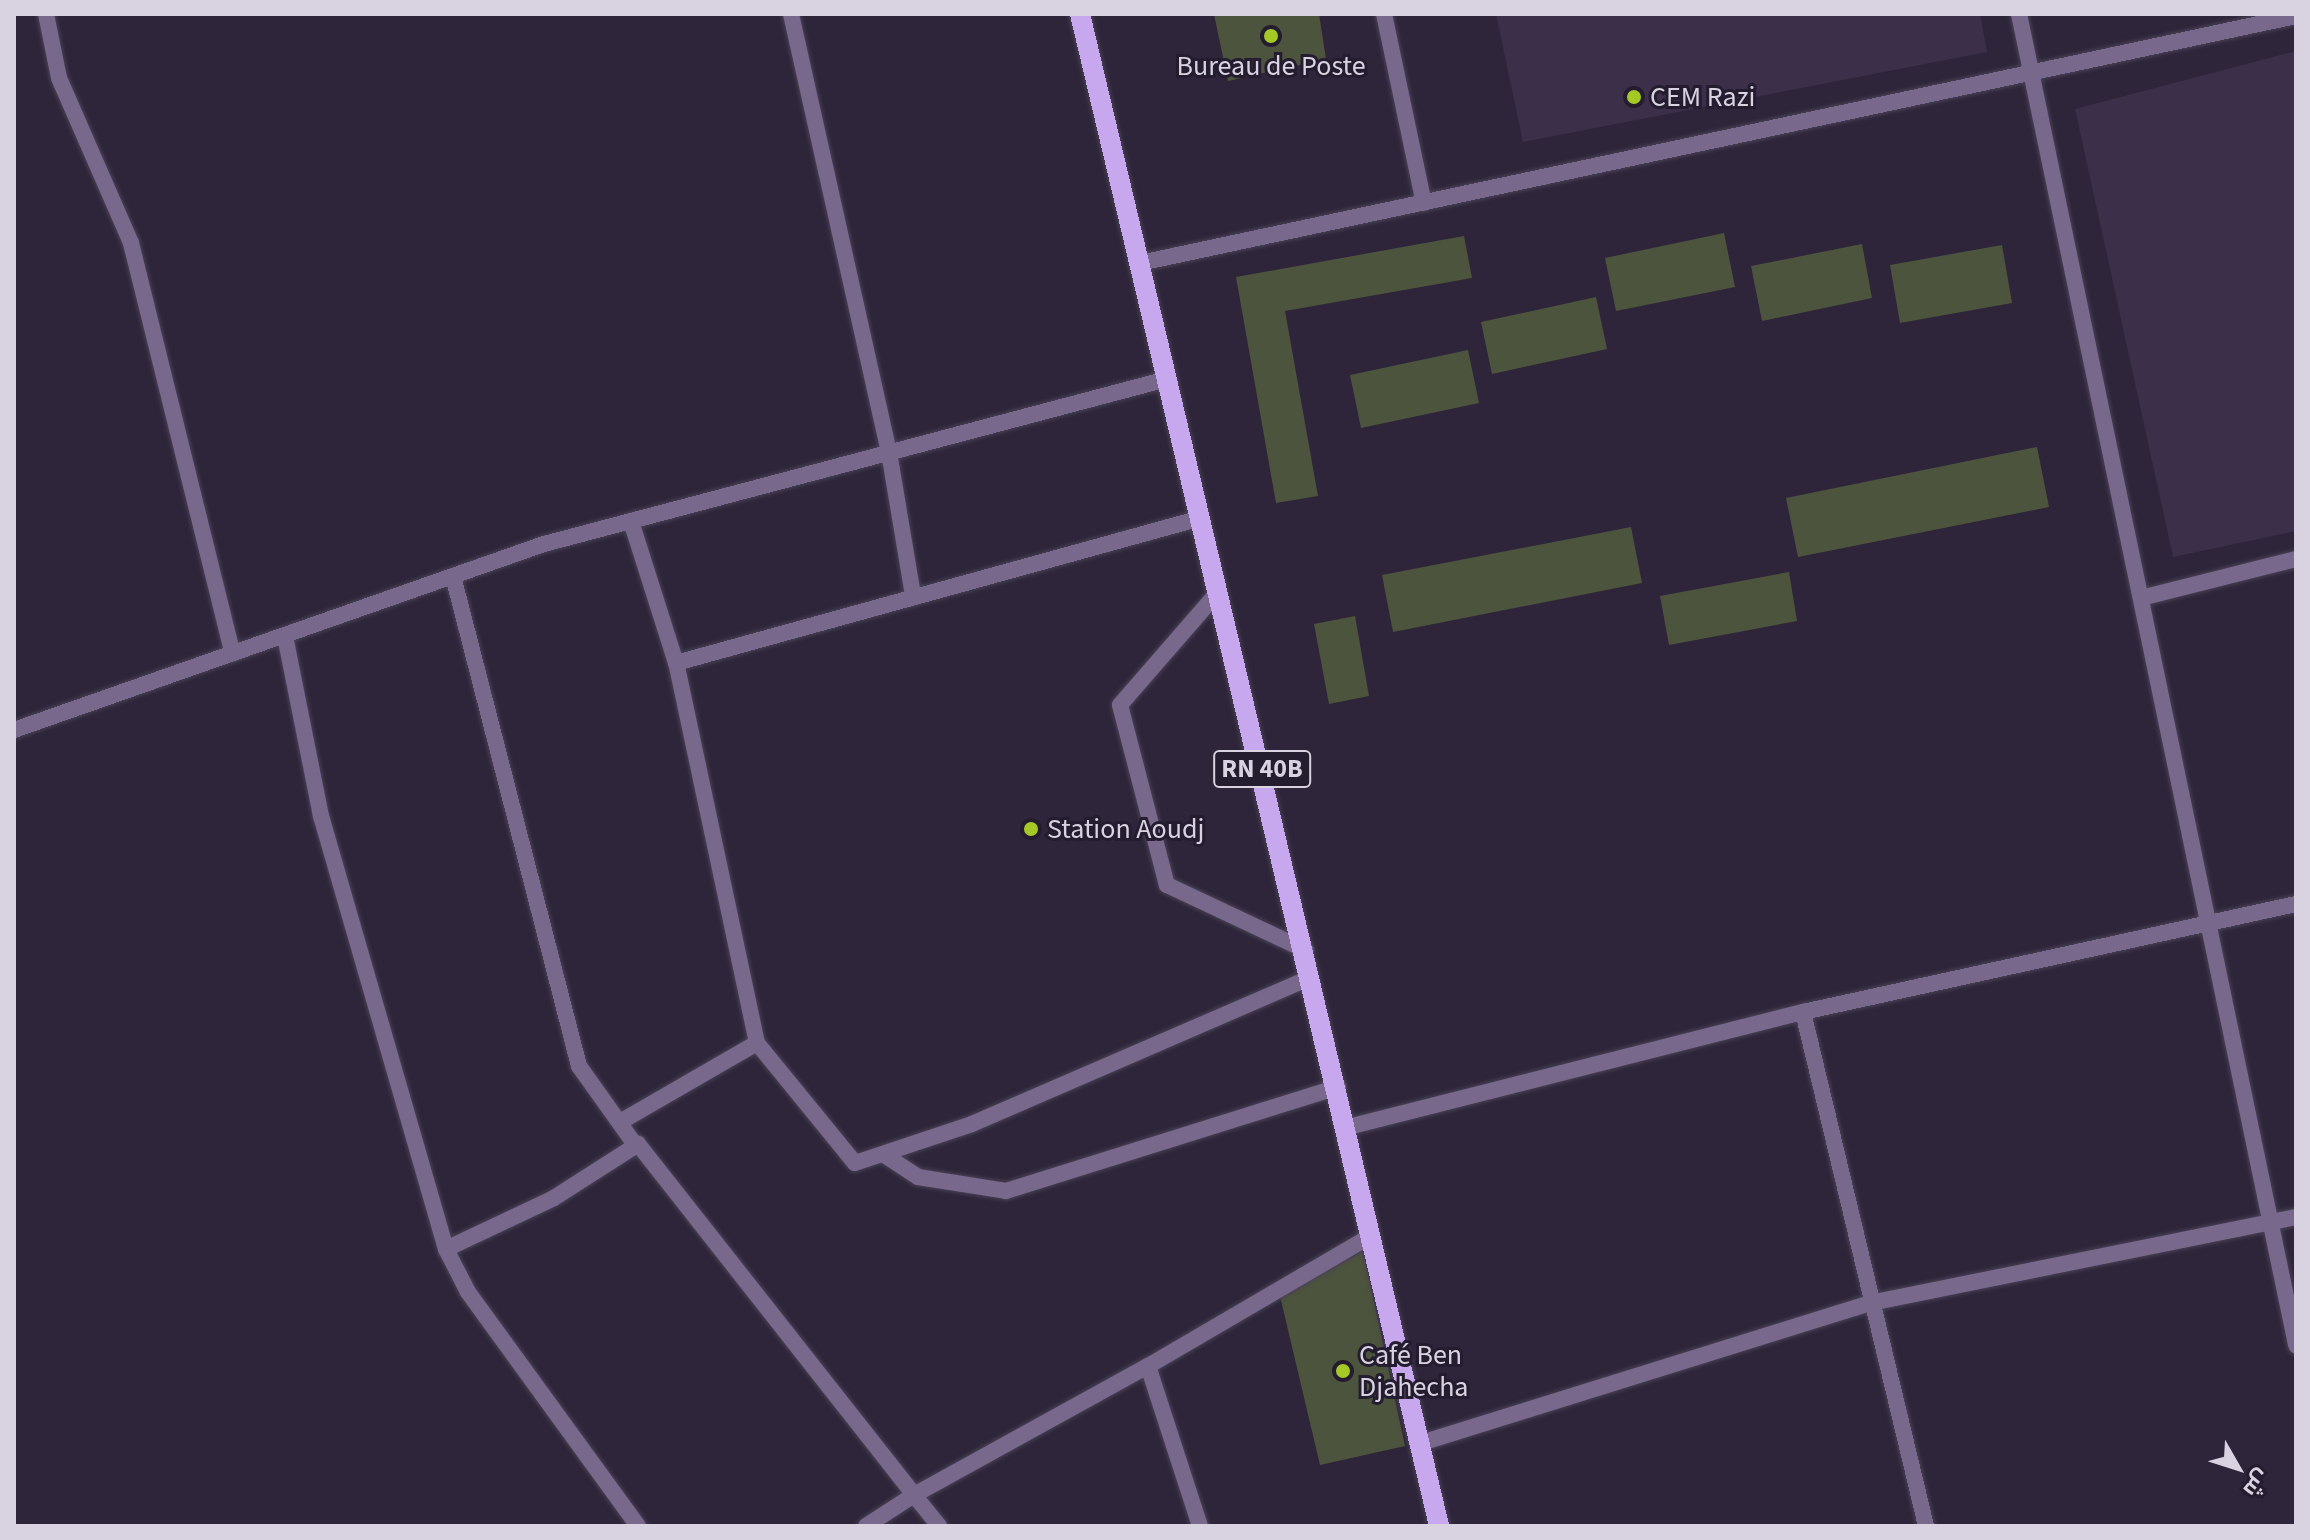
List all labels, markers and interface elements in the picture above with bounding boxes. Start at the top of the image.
marker: Bureau de Poste [1262,27,1280,45]
place label: Bureau de Poste [1176,49,1366,83]
place label: CEM Razi [1650,80,1755,114]
marker: CEM Razi [1625,88,1643,106]
road number: RN 40B [1212,747,1312,791]
place label: Station Aoudj [1047,812,1204,846]
marker: Station Aoudj [1022,820,1040,838]
place label: Café Ben Djahecha [1359,1338,1468,1404]
marker: Café Ben Djahecha [1334,1362,1352,1380]
north arrow [2198,1428,2278,1508]
text: ش [2235,1462,2278,1504]

